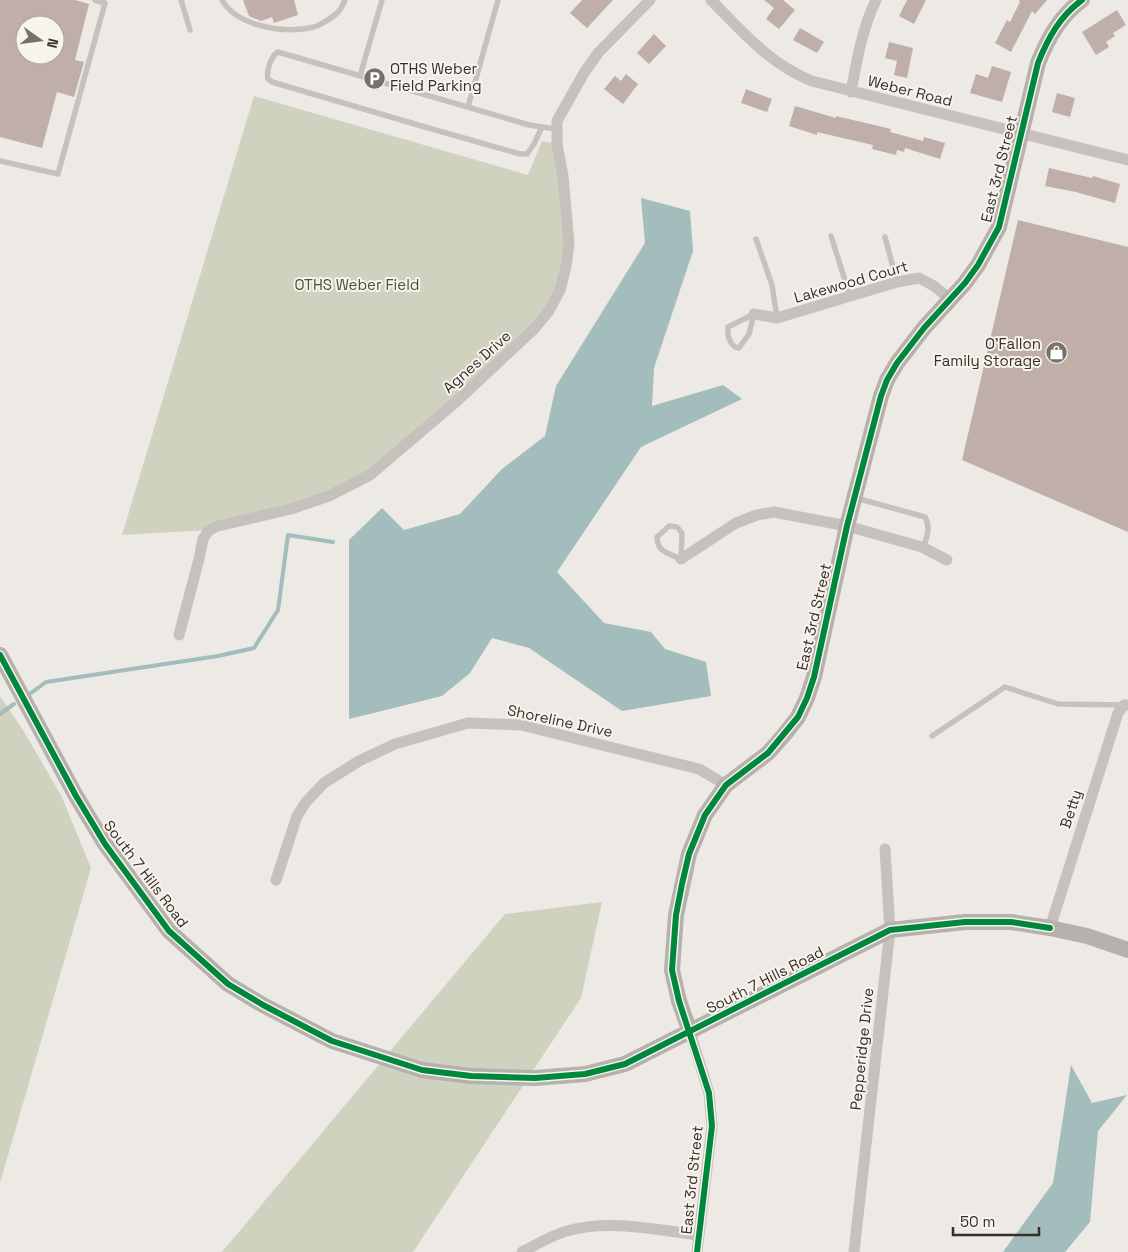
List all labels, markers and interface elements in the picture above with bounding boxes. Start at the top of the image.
north arrow [15,15,65,65]
text: N [43,36,62,50]
place label: OTHS Weber Field Parking [390,59,482,95]
parking icon: OTHS Weber Field Parking [362,66,386,90]
street label: Weber Road [866,71,954,110]
street label: East 3rd Street [976,113,1021,224]
street label: Lakewood Court [792,256,910,307]
park label: OTHS Weber Field [294,275,420,294]
street label: Agnes Drive [439,326,515,397]
place label: O'Fallon Family Storage [934,334,1041,370]
shop icon: O'Fallon Family Storage [1045,341,1069,365]
street label: East 3rd Street [792,561,835,672]
street label: Shoreline Drive [506,700,615,741]
street label: Betty [1055,787,1086,831]
street label: South 7 Hills Road [100,816,193,931]
street label: South 7 Hills Road [703,942,827,1017]
street label: Pepperidge Drive [846,987,877,1111]
street label: East 3rd Street [676,1125,707,1235]
scale bar [953,1204,1039,1236]
text: 50 m [960,1212,995,1231]

